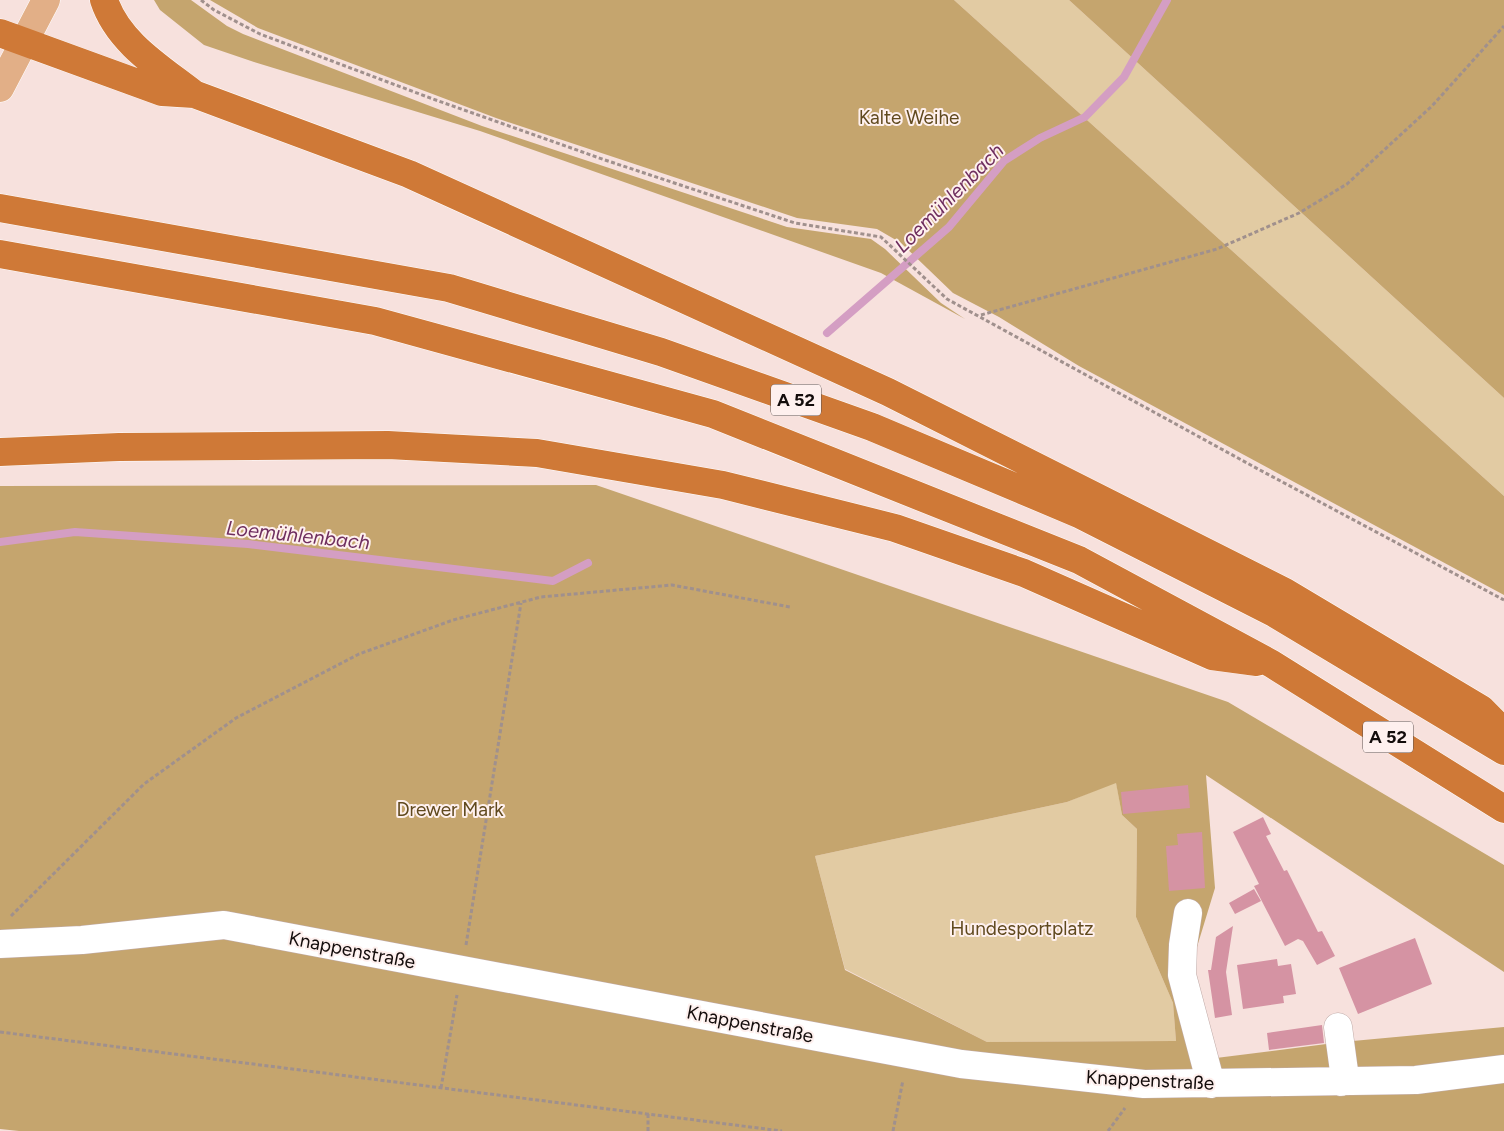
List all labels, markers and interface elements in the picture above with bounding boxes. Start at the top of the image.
park label: Kalte Weihe [859,106,959,129]
water label: Loemühlenbach [889,138,1009,258]
road number: A 52 [771,384,821,416]
water label: Loemühlenbach [225,516,371,554]
road number: A 52 [1363,722,1413,752]
park label: Drewer Mark [396,798,504,821]
park label: Hundesportplatz [950,917,1094,940]
street label: Knappenstraße [287,926,417,974]
street label: Knappenstraße [685,1000,815,1048]
street label: Knappenstraße [1085,1065,1215,1095]

